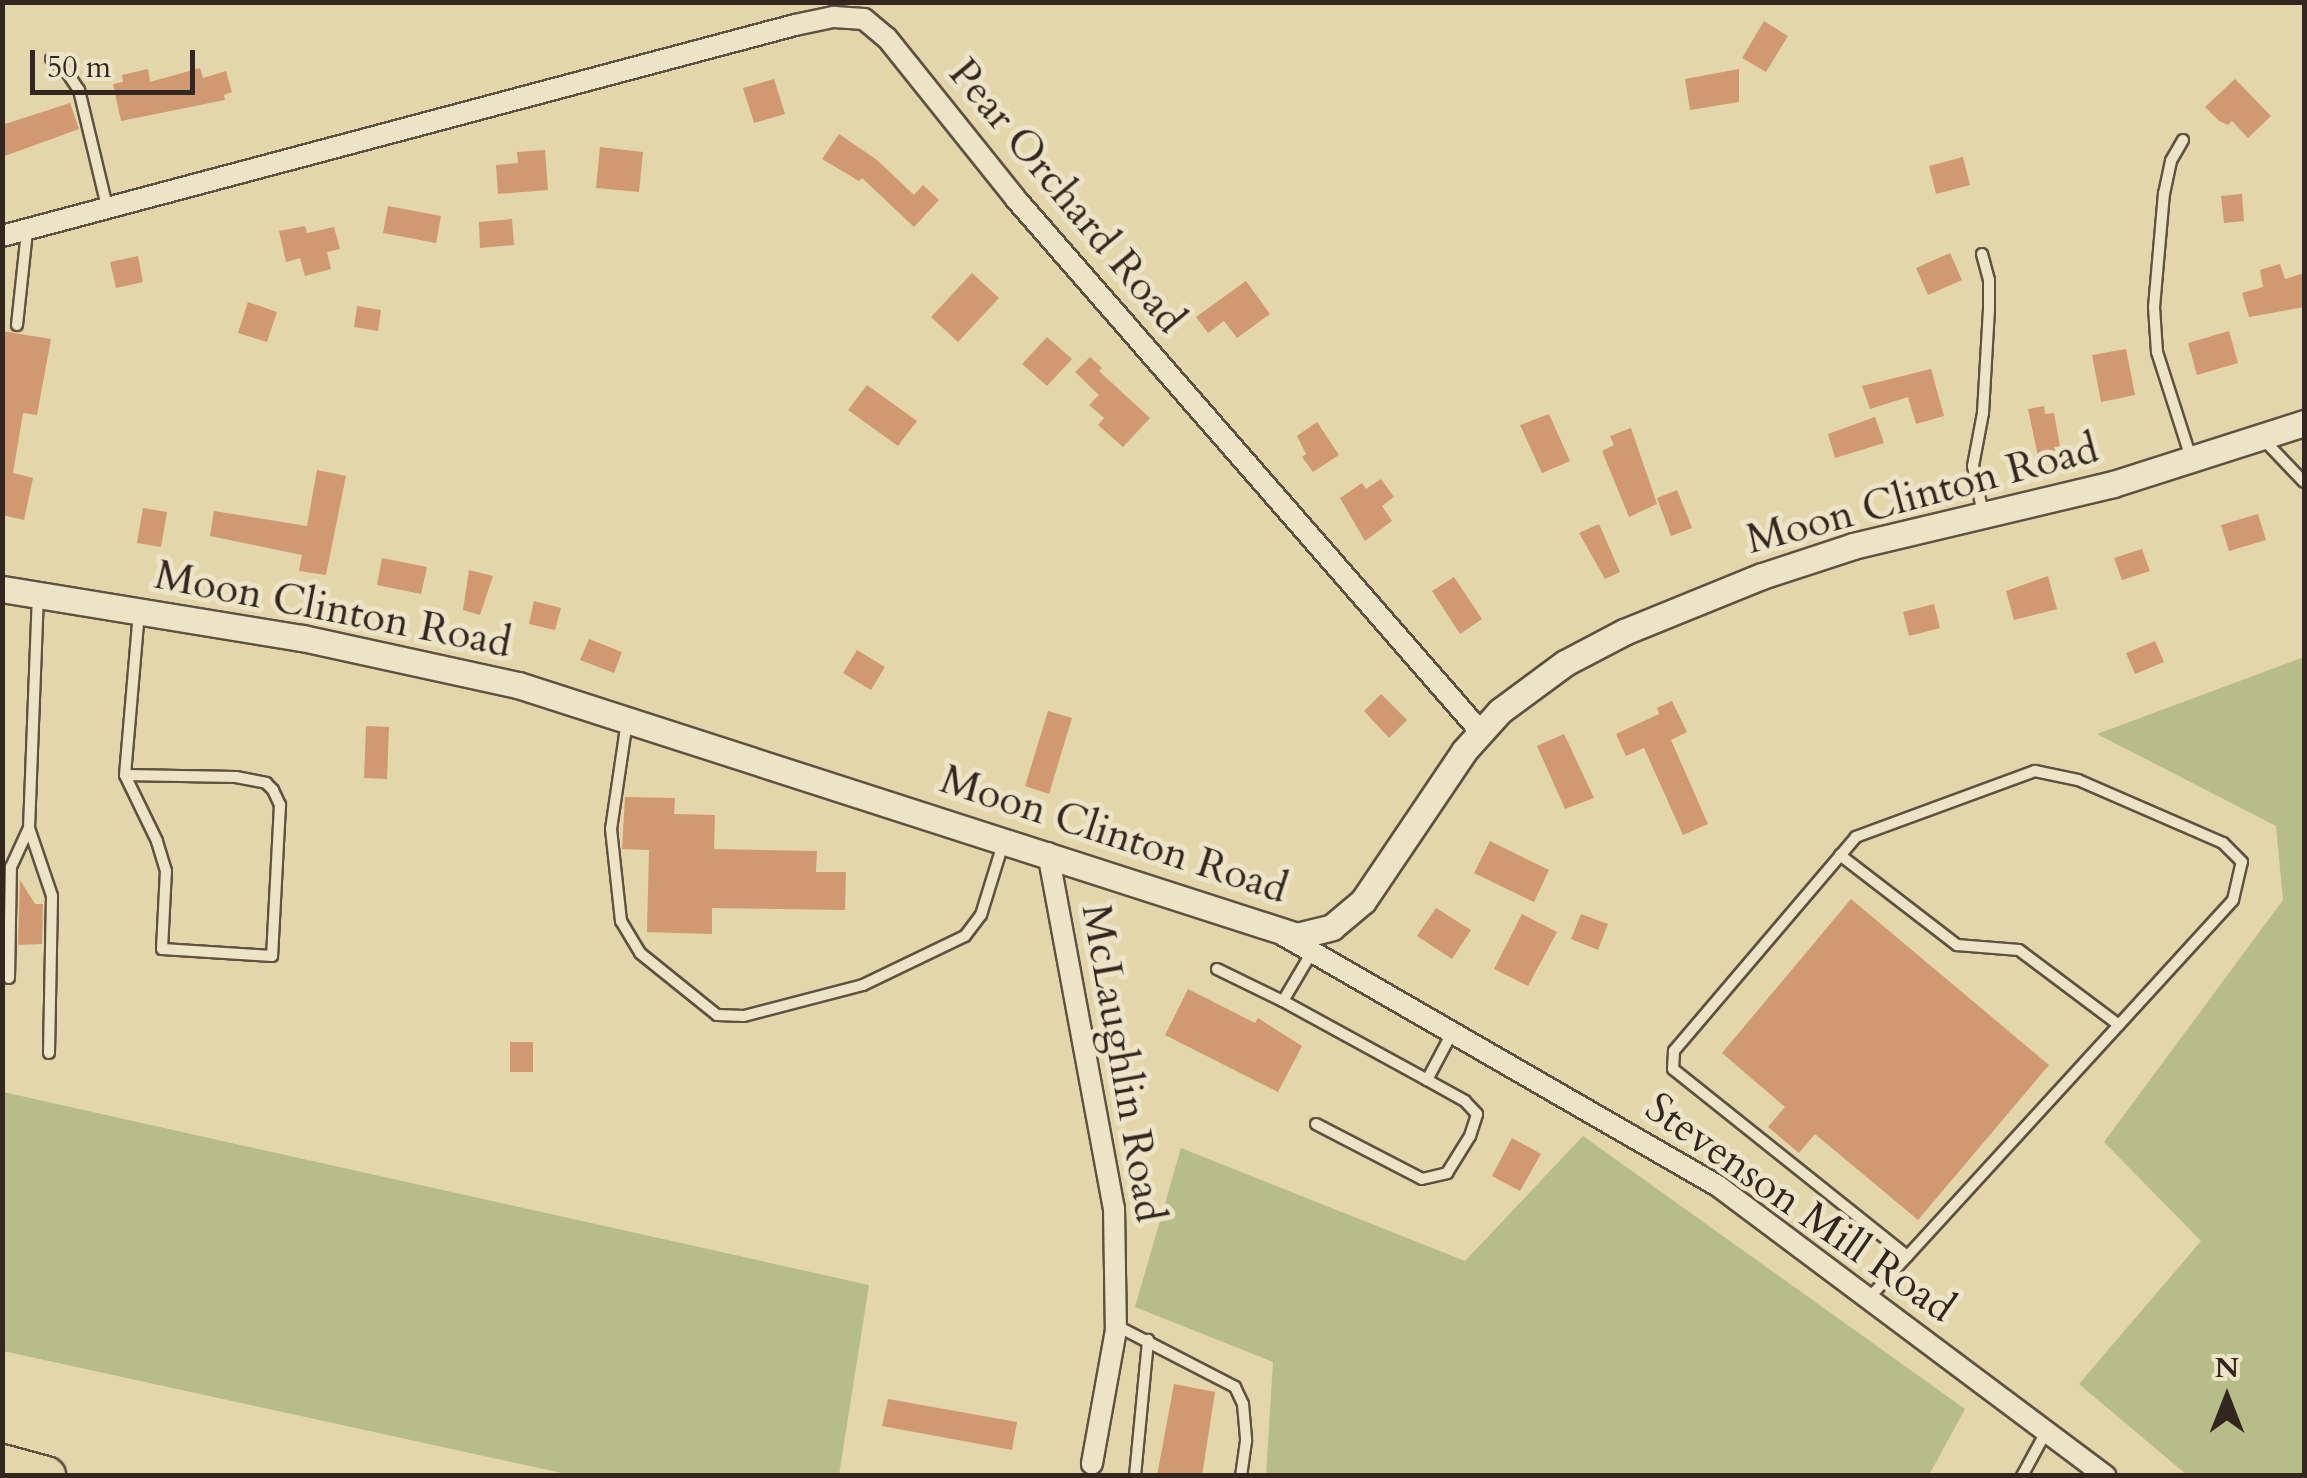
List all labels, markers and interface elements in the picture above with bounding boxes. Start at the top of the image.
scale bar [35,30,200,92]
text: 50 m [47,47,111,88]
street label: Pear Orchard Road [938,49,1196,343]
street label: Moon Clinton Road [1741,423,2103,565]
street label: Moon Clinton Road [151,550,515,668]
street label: Moon Clinton Road [934,754,1294,914]
street label: McLaughlin Road [1070,900,1176,1226]
street label: Stevenson Mill Road [1636,1082,1964,1334]
north arrow [2177,1348,2277,1448]
text: N [2215,1349,2239,1387]

